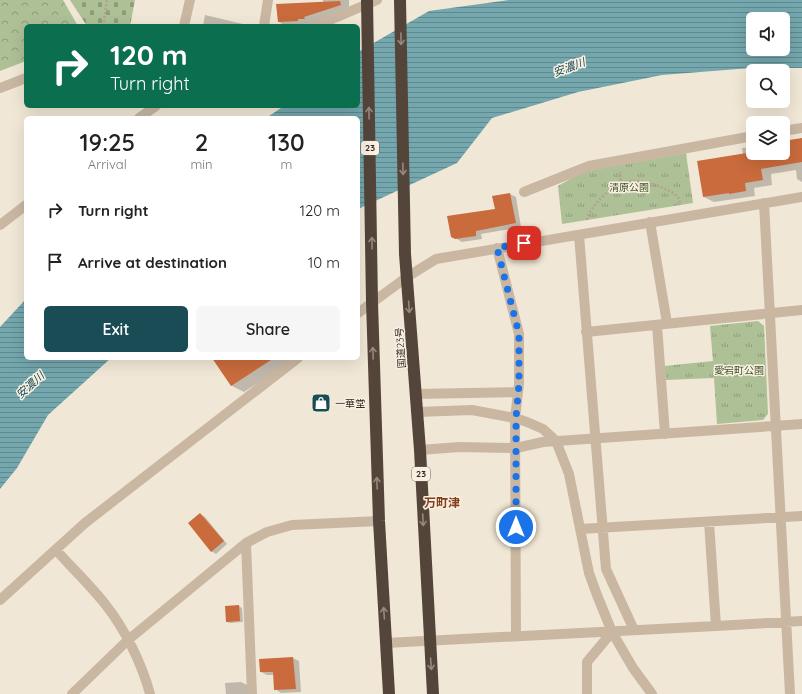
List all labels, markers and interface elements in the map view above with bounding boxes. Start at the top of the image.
map controls [746,12,790,160]
button: sound [746,12,790,56]
one-way arrow [397,32,405,45]
text: 120 m [110,37,188,72]
icon: right [44,40,96,92]
water label: 安濃川 [551,54,588,79]
button: search [746,64,790,108]
text: Turn right [110,72,190,95]
one-way arrow [365,107,373,120]
button: layers [746,116,790,160]
text: 19:25 [79,127,135,157]
text: 2 [195,127,208,157]
text: 130 [268,127,305,157]
road number: 23 [361,141,379,155]
text: Arrival [88,156,127,172]
text: min [190,156,213,172]
text: m [280,156,292,172]
one-way arrow [399,162,407,175]
park label: 清原公園 [609,181,649,194]
icon: right [44,199,66,221]
text: Turn right [78,201,149,220]
text: 120 m [299,201,340,220]
pin [507,226,541,260]
icon: arrive [513,232,535,254]
one-way arrow [368,237,375,250]
icon: arrive [44,251,66,273]
text: Arrive at destination [78,253,227,272]
text: 10 m [308,253,340,272]
one-way arrow [405,300,412,313]
button: Exit [44,306,188,352]
button: Share [196,306,340,352]
street label: 国道23号 [393,327,408,369]
one-way arrow [370,347,377,360]
park label: 愛宕町公園 [714,364,764,377]
water label: 安濃川 [13,368,48,401]
shop icon: 一華堂 [310,392,332,414]
place label: 一華堂 [335,397,365,410]
road number: 23 [412,467,430,481]
one-way arrow [374,477,381,490]
district label: 万町津 [424,495,460,510]
position arrow [495,506,537,548]
one-way arrow [420,513,427,526]
one-way arrow [381,607,388,620]
one-way arrow [428,657,435,670]

